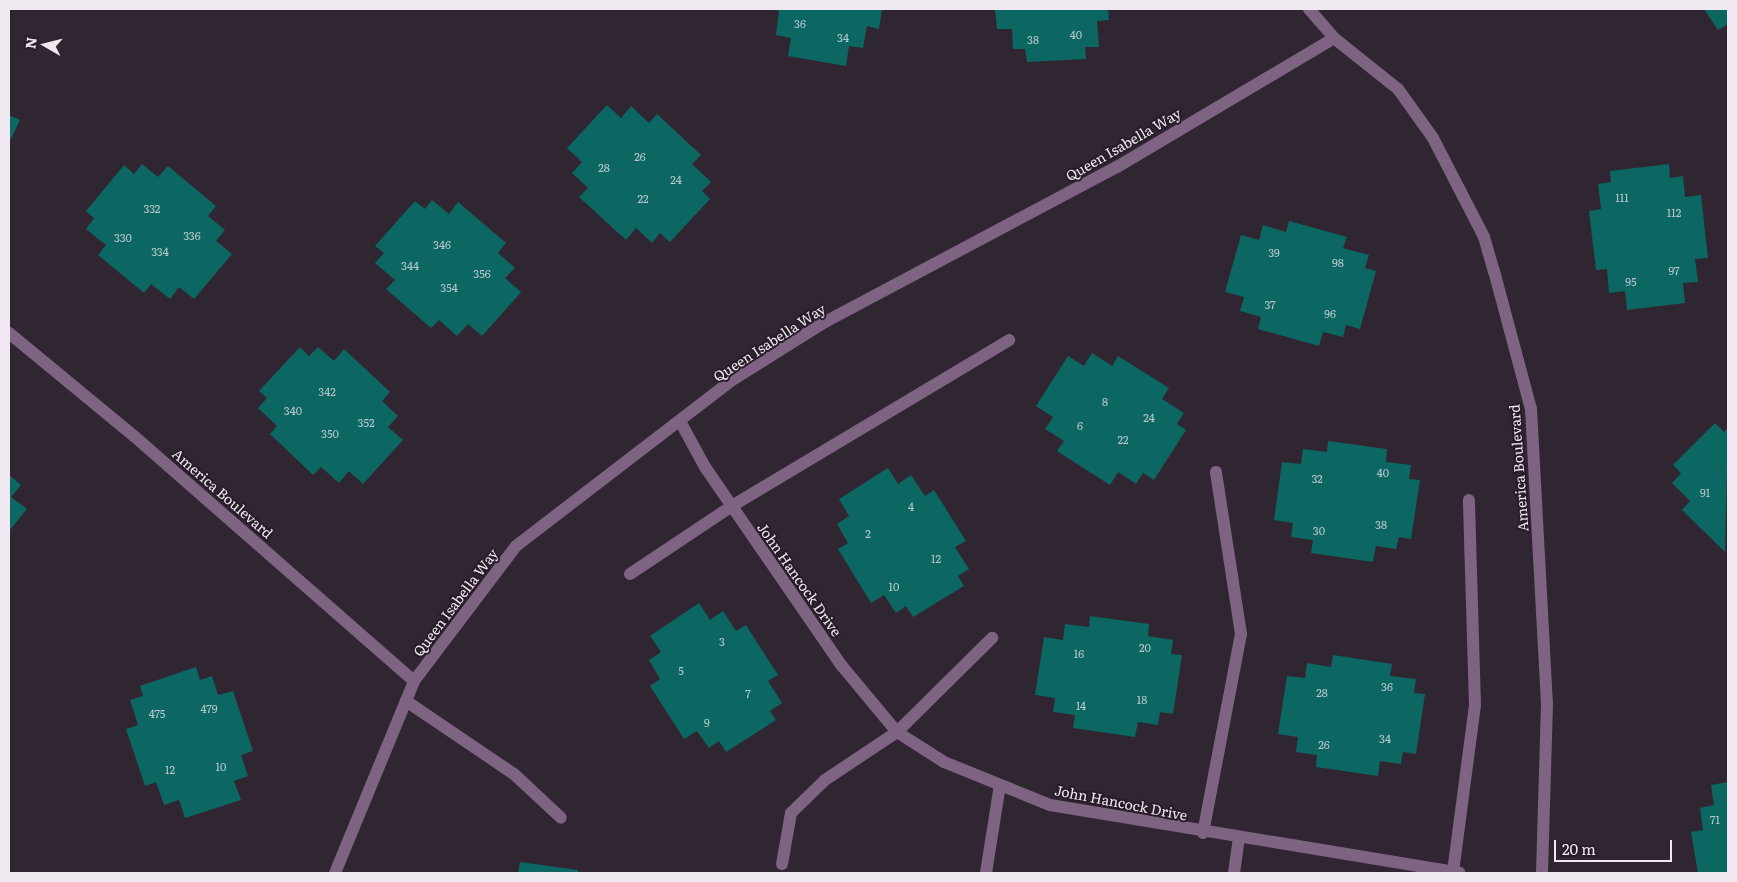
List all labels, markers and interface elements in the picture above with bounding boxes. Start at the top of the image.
house number: 36 [794,16,806,30]
north arrow [20,20,70,70]
house number: 40 [1070,27,1082,41]
house number: 34 [837,30,849,44]
house number: 38 [1027,32,1039,46]
text: N [19,36,41,50]
street label: Queen Isabella Way [1062,104,1184,184]
house number: 26 [634,149,646,163]
house number: 28 [598,160,610,174]
house number: 24 [670,172,682,186]
house number: 111 [1615,190,1629,204]
house number: 22 [637,191,649,205]
house number: 332 [144,201,160,215]
house number: 112 [1667,205,1681,219]
house number: 336 [183,228,201,242]
house number: 330 [114,230,132,244]
house number: 346 [433,237,451,251]
house number: 334 [151,244,169,258]
house number: 39 [1268,245,1280,259]
house number: 98 [1332,255,1344,269]
house number: 344 [401,258,419,272]
house number: 97 [1668,263,1680,277]
house number: 356 [473,266,491,280]
house number: 95 [1625,274,1637,288]
house number: 354 [440,280,458,294]
house number: 37 [1264,297,1276,311]
street label: Queen Isabella Way [710,299,828,385]
house number: 96 [1324,306,1336,320]
house number: 342 [318,384,336,398]
house number: 8 [1102,394,1108,408]
house number: 340 [284,403,302,417]
street label: America Boulevard [1505,404,1531,532]
house number: 24 [1143,410,1155,424]
house number: 352 [358,415,374,429]
house number: 6 [1077,418,1083,432]
house number: 350 [321,426,339,440]
house number: 22 [1117,432,1129,446]
street label: America Boulevard [169,445,277,541]
house number: 40 [1377,465,1389,479]
house number: 32 [1311,471,1323,485]
house number: 91 [1700,485,1710,499]
house number: 4 [908,499,914,513]
house number: 38 [1375,517,1387,531]
street label: John Hancock Drive [754,519,846,639]
house number: 30 [1313,523,1325,537]
house number: 2 [865,526,871,540]
street label: Queen Isabella Way [409,545,501,659]
house number: 12 [931,551,941,565]
house number: 10 [889,579,899,593]
house number: 3 [719,634,725,648]
house number: 20 [1139,640,1151,654]
house number: 16 [1074,646,1084,660]
house number: 5 [678,663,684,677]
house number: 36 [1381,679,1393,693]
house number: 28 [1316,685,1328,699]
house number: 7 [745,686,751,700]
house number: 18 [1137,692,1147,706]
house number: 14 [1076,698,1086,712]
house number: 479 [200,701,218,715]
house number: 475 [149,706,165,720]
house number: 9 [704,715,710,729]
house number: 34 [1379,731,1391,745]
house number: 26 [1318,737,1330,751]
house number: 10 [216,759,226,773]
house number: 12 [165,762,175,776]
street label: John Hancock Drive [1053,781,1189,823]
house number: 71 [1710,812,1720,826]
scale bar [1557,830,1674,862]
text: 20 m [1562,837,1596,860]

